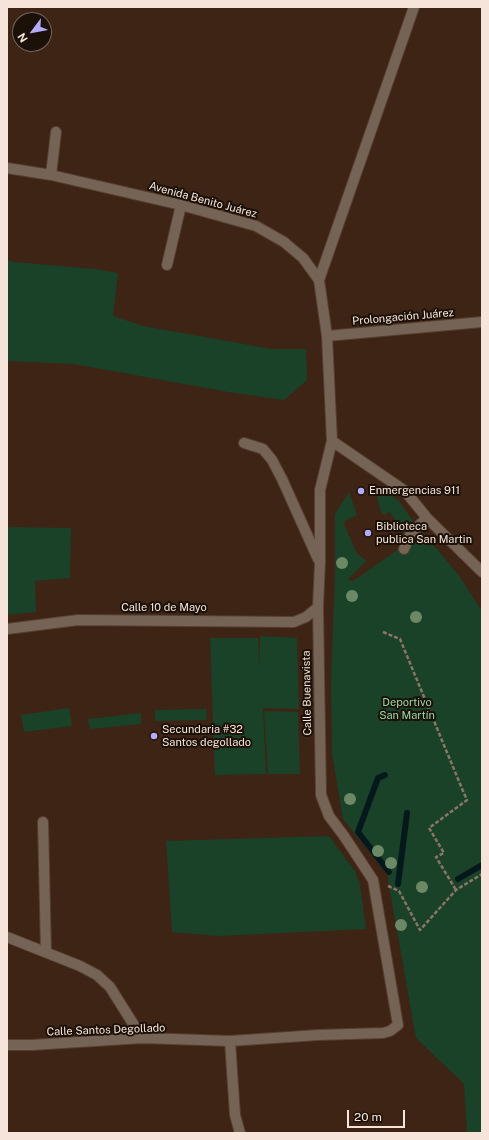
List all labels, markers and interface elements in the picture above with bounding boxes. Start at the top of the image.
north arrow [12,12,52,52]
text: N [15,31,30,45]
street label: Avenida Benito Juárez [148,179,258,221]
street label: Prolongación Juárez [352,306,454,328]
place label: Enmergencias 911 [369,484,460,498]
marker: Enmergencias 911 [356,486,366,496]
place label: Biblioteca publica San Martin [376,520,472,546]
marker: Biblioteca publica San Martin [363,528,373,538]
street label: Calle 10 de Mayo [121,601,207,615]
street label: Calle Buenavista [300,650,314,736]
park label: Deportivo San Martín [379,696,435,722]
place label: Secundaria #32 Santos degollado [162,723,251,749]
marker: Secundaria #32 Santos degollado [149,731,159,741]
street label: Calle Santos Degollado [46,1021,166,1039]
scale bar [349,1102,407,1128]
text: 20 m [354,1110,382,1124]

